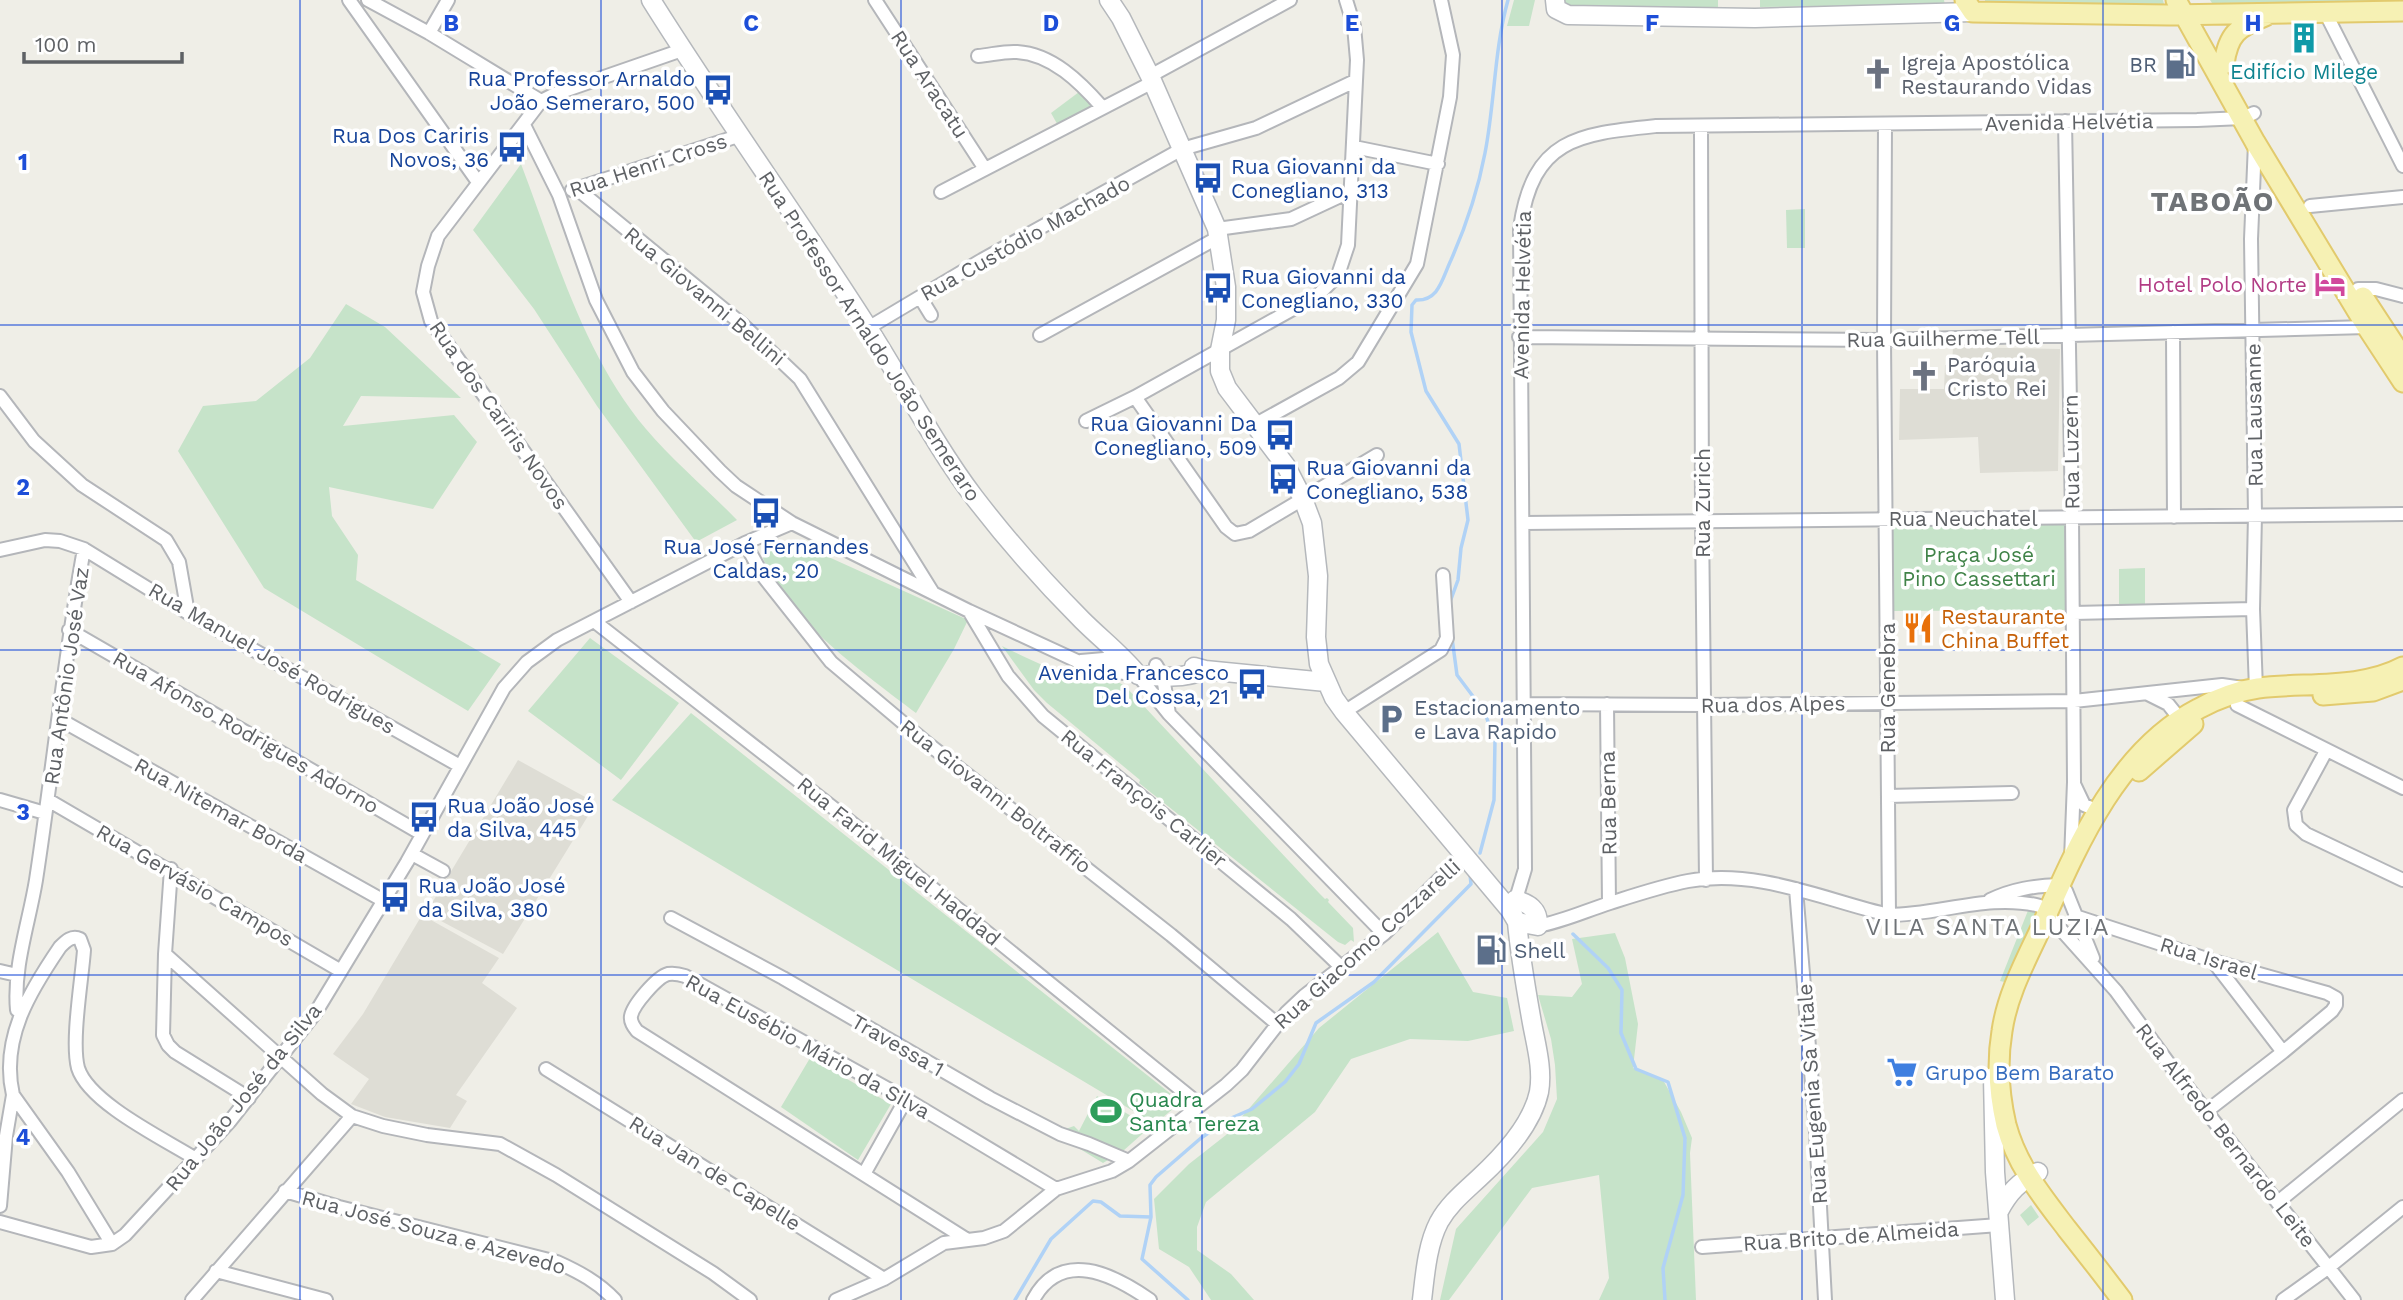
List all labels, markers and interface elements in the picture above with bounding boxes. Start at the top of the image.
text: B [443,10,459,37]
text: C [743,10,759,37]
text: D [1043,10,1059,37]
text: E [1345,10,1359,37]
text: F [1645,10,1659,37]
text: G [1944,10,1960,37]
text: H [2244,10,2262,37]
scale bar [24,21,182,65]
building icon: Edifício Milege [2287,21,2321,55]
street label: Rua Aracatu [886,25,974,143]
text: 100 m [35,32,97,57]
fuel station icon: BR [2163,47,2197,81]
place label: Igreja Apostólica Restaurando Vidas [1901,50,2092,99]
place label: BR [2129,52,2157,77]
church icon: Igreja Apostólica Restaurando Vidas [1861,57,1895,91]
place label: Edifício Milege [2230,59,2378,84]
place label: Rua Professor Arnaldo João Semeraro, 500 [468,66,695,115]
bus stop icon: Rua Professor Arnaldo João Semeraro, 500 [701,73,735,107]
street label: Avenida Helvétia [1984,108,2154,136]
place label: Rua Dos Cariris Novos, 36 [332,123,489,172]
street label: Rua Henri Cross [566,128,730,202]
bus stop icon: Rua Dos Cariris Novos, 36 [495,130,529,164]
text: 1 [18,149,28,176]
place label: Rua Giovanni da Conegliano, 313 [1231,154,1396,203]
bus stop icon: Rua Giovanni da Conegliano, 313 [1191,161,1225,195]
street label: Rua Professor Arnaldo João Semeraro [754,166,986,506]
street label: Rua Custódio Machado [916,170,1134,306]
district label: TABOÃO [2151,185,2275,218]
street label: Avenida Helvétia [1508,210,1536,380]
street label: Rua Giovanni Bellini [619,221,791,371]
place label: Rua Giovanni da Conegliano, 330 [1241,264,1406,313]
hotel icon: Hotel Polo Norte [2313,267,2347,301]
bus stop icon: Rua Giovanni da Conegliano, 330 [1201,271,1235,305]
place label: Hotel Polo Norte [2137,272,2307,297]
street label: Rua dos Cariris Novos [424,316,574,514]
street label: Rua Guilherme Tell [1846,324,2040,352]
street label: Rua Lausanne [2240,343,2268,487]
place label: Paróquia Cristo Rei [1947,352,2047,401]
church icon: Paróquia Cristo Rei [1907,359,1941,393]
street label: Rua Luzern [2057,394,2085,510]
place label: Rua Giovanni Da Conegliano, 509 [1090,411,1257,460]
bus stop icon: Rua Giovanni Da Conegliano, 509 [1263,418,1297,452]
street label: Rua Zurich [1690,448,1715,558]
place label: Rua Giovanni da Conegliano, 538 [1306,455,1471,504]
bus stop icon: Rua Giovanni da Conegliano, 538 [1266,462,1300,496]
text: 2 [16,474,30,501]
bus stop icon: Rua José Fernandes Caldas, 20 [749,496,783,530]
street label: Rua Neuchatel [1888,506,2038,531]
place label: Rua José Fernandes Caldas, 20 [663,534,869,583]
park label: Praça José Pino Cassettari [1902,542,2056,591]
street label: Rua Antônio José Vaz [38,565,94,787]
street label: Rua Manuel José Rodrigues [144,577,400,739]
place label: Restaurante China Buffet [1941,604,2069,653]
restaurant icon: Restaurante China Buffet [1901,611,1935,645]
street label: Rua Genebra [1875,622,1900,754]
street label: Rua Afonso Rodrigues Adorno [109,645,383,819]
place label: Avenida Francesco Del Cossa, 21 [1038,660,1229,709]
bus stop icon: Avenida Francesco Del Cossa, 21 [1235,667,1269,701]
street label: Rua dos Alpes [1700,690,1846,718]
place label: Estacionamento e Lava Rapido [1414,695,1580,744]
parking icon: Estacionamento e Lava Rapido [1374,702,1408,736]
street label: Rua Giovanni Boltraffio [895,714,1097,878]
street label: Rua François Carlier [1056,723,1232,873]
street label: Rua Berna [1595,750,1621,855]
street label: Rua Nitemar Borda [130,752,312,868]
street label: Rua Farid Miguel Haddad [792,771,1006,951]
place label: Rua João José da Silva, 445 [447,793,595,842]
text: 3 [16,799,30,826]
bus stop icon: Rua João José da Silva, 445 [407,800,441,834]
street label: Rua Gervásio Campos [92,818,298,952]
street label: Rua Giacomo Cozzarelli [1269,854,1465,1034]
place label: Rua João José da Silva, 380 [418,873,566,922]
bus stop icon: Rua João José da Silva, 380 [378,880,412,914]
district label: VILA SANTA LUZIA [1865,913,2111,941]
street label: Rua Israel [2157,931,2262,985]
fuel station icon: Shell [1474,933,1508,967]
place label: Shell [1514,938,1566,963]
street label: Rua Eusébio Mário da Silva [681,968,935,1124]
street label: Rua Eugenia Sa Vitale [1792,983,1832,1205]
street label: Rua João José da Silva [160,998,326,1196]
street label: Travessa 1 [847,1009,949,1081]
street label: Rua Alfredo Bernardo Leite [2131,1018,2321,1252]
supermarket icon: Grupo Bem Barato [1885,1055,1919,1089]
place label: Grupo Bem Barato [1925,1060,2114,1085]
place label: Quadra Santa Tereza [1129,1087,1260,1136]
sports icon: Quadra Santa Tereza [1089,1094,1123,1128]
street label: Rua Jan de Capelle [625,1110,805,1236]
text: 4 [16,1124,31,1151]
street label: Rua José Souza e Azevedo [299,1185,569,1279]
street label: Rua Brito de Almeida [1742,1216,1960,1256]

